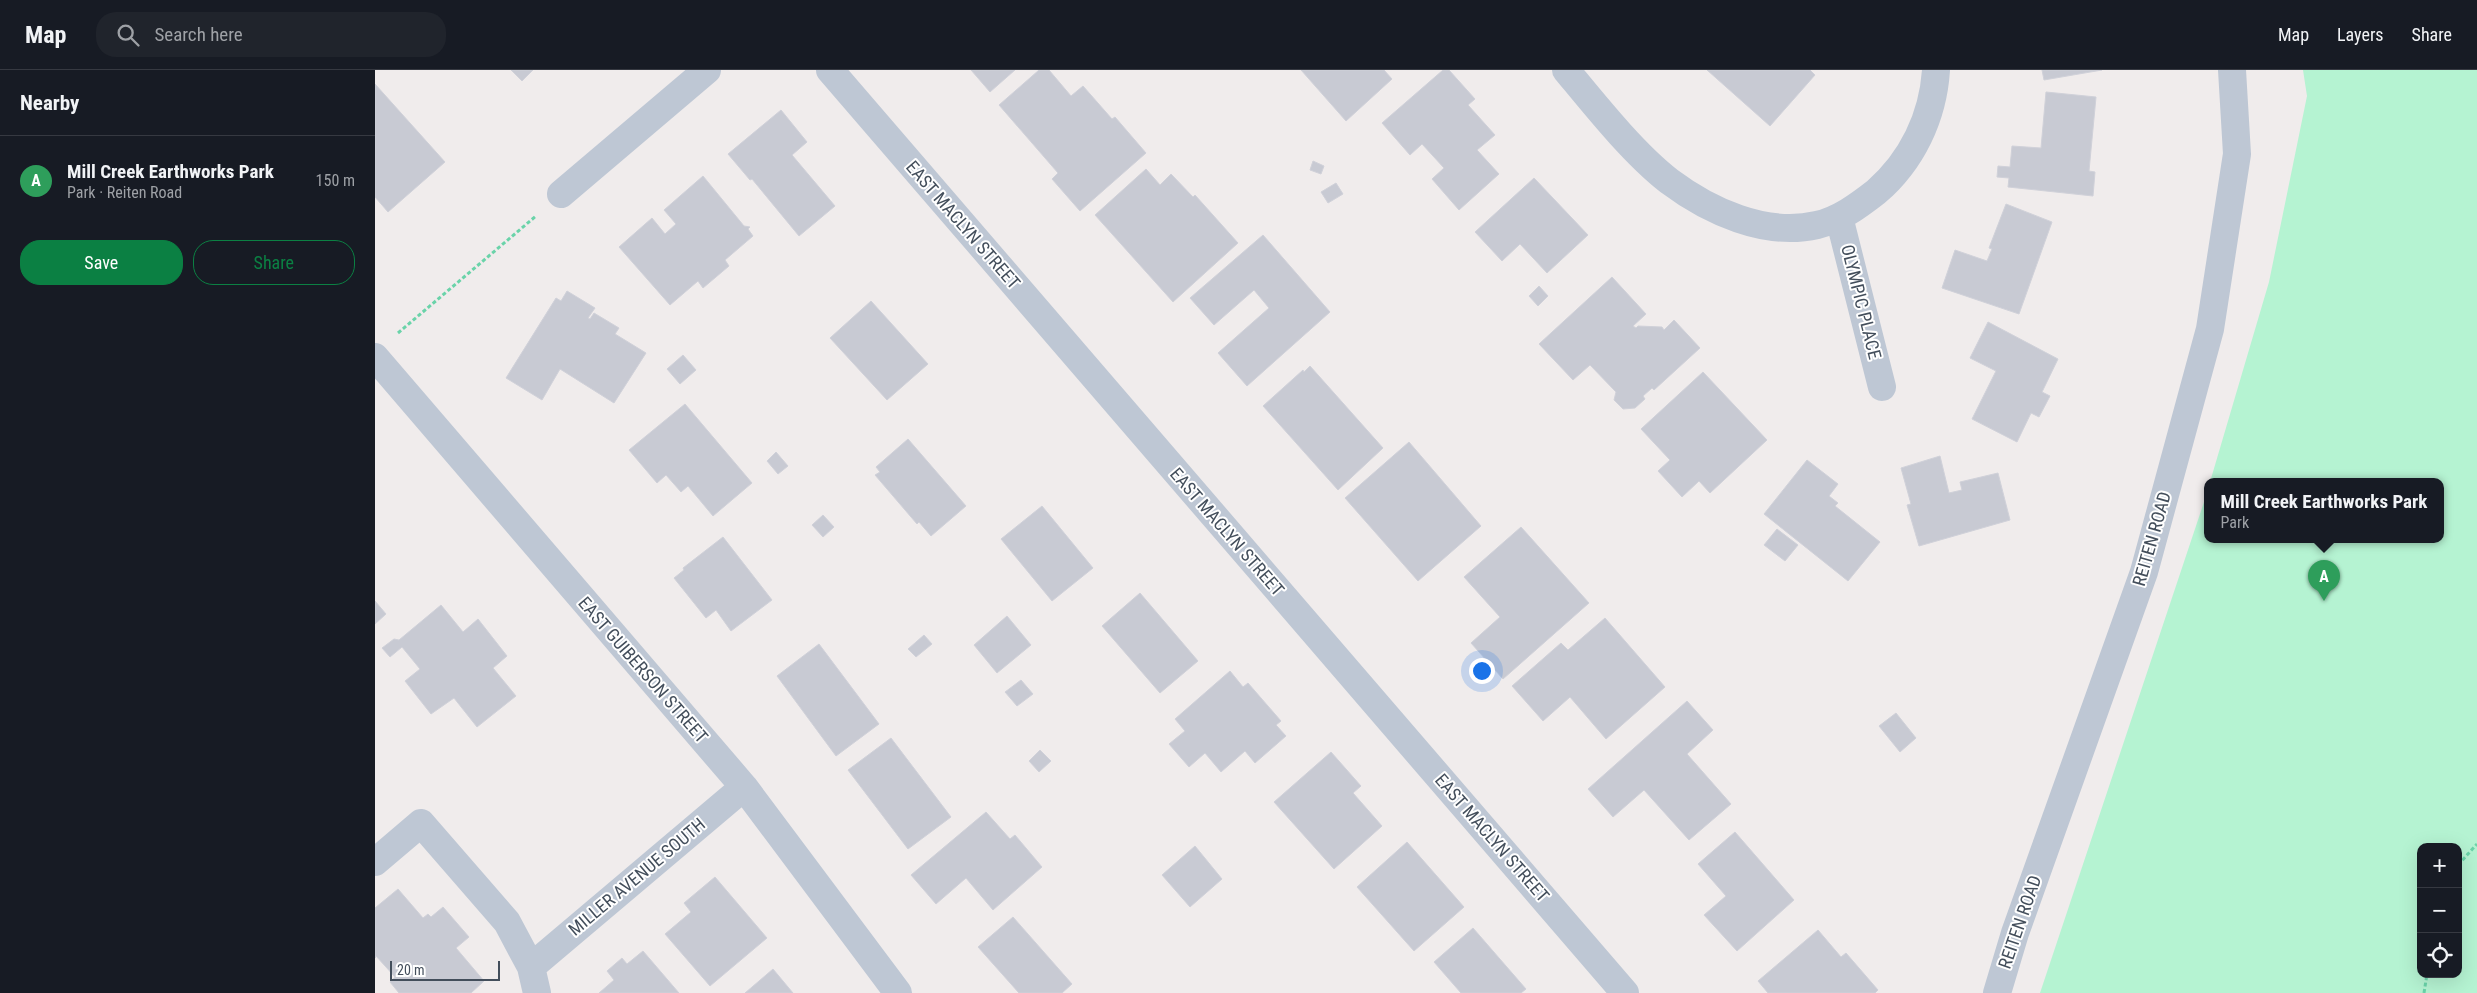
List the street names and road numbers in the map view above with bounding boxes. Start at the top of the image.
street label: EAST MACLYN STREET [902,156,1025,293]
street label: OLYMPIC PLACE [1837,242,1886,361]
street label: EAST MACLYN STREET [1166,463,1289,600]
street label: REITEN ROAD [2128,489,2175,588]
street label: EAST GUIBERSON STREET [574,592,712,747]
street label: EAST MACLYN STREET [1431,769,1554,906]
street label: MILLER AVENUE SOUTH [564,813,709,940]
street label: REITEN ROAD [1994,872,2045,971]

